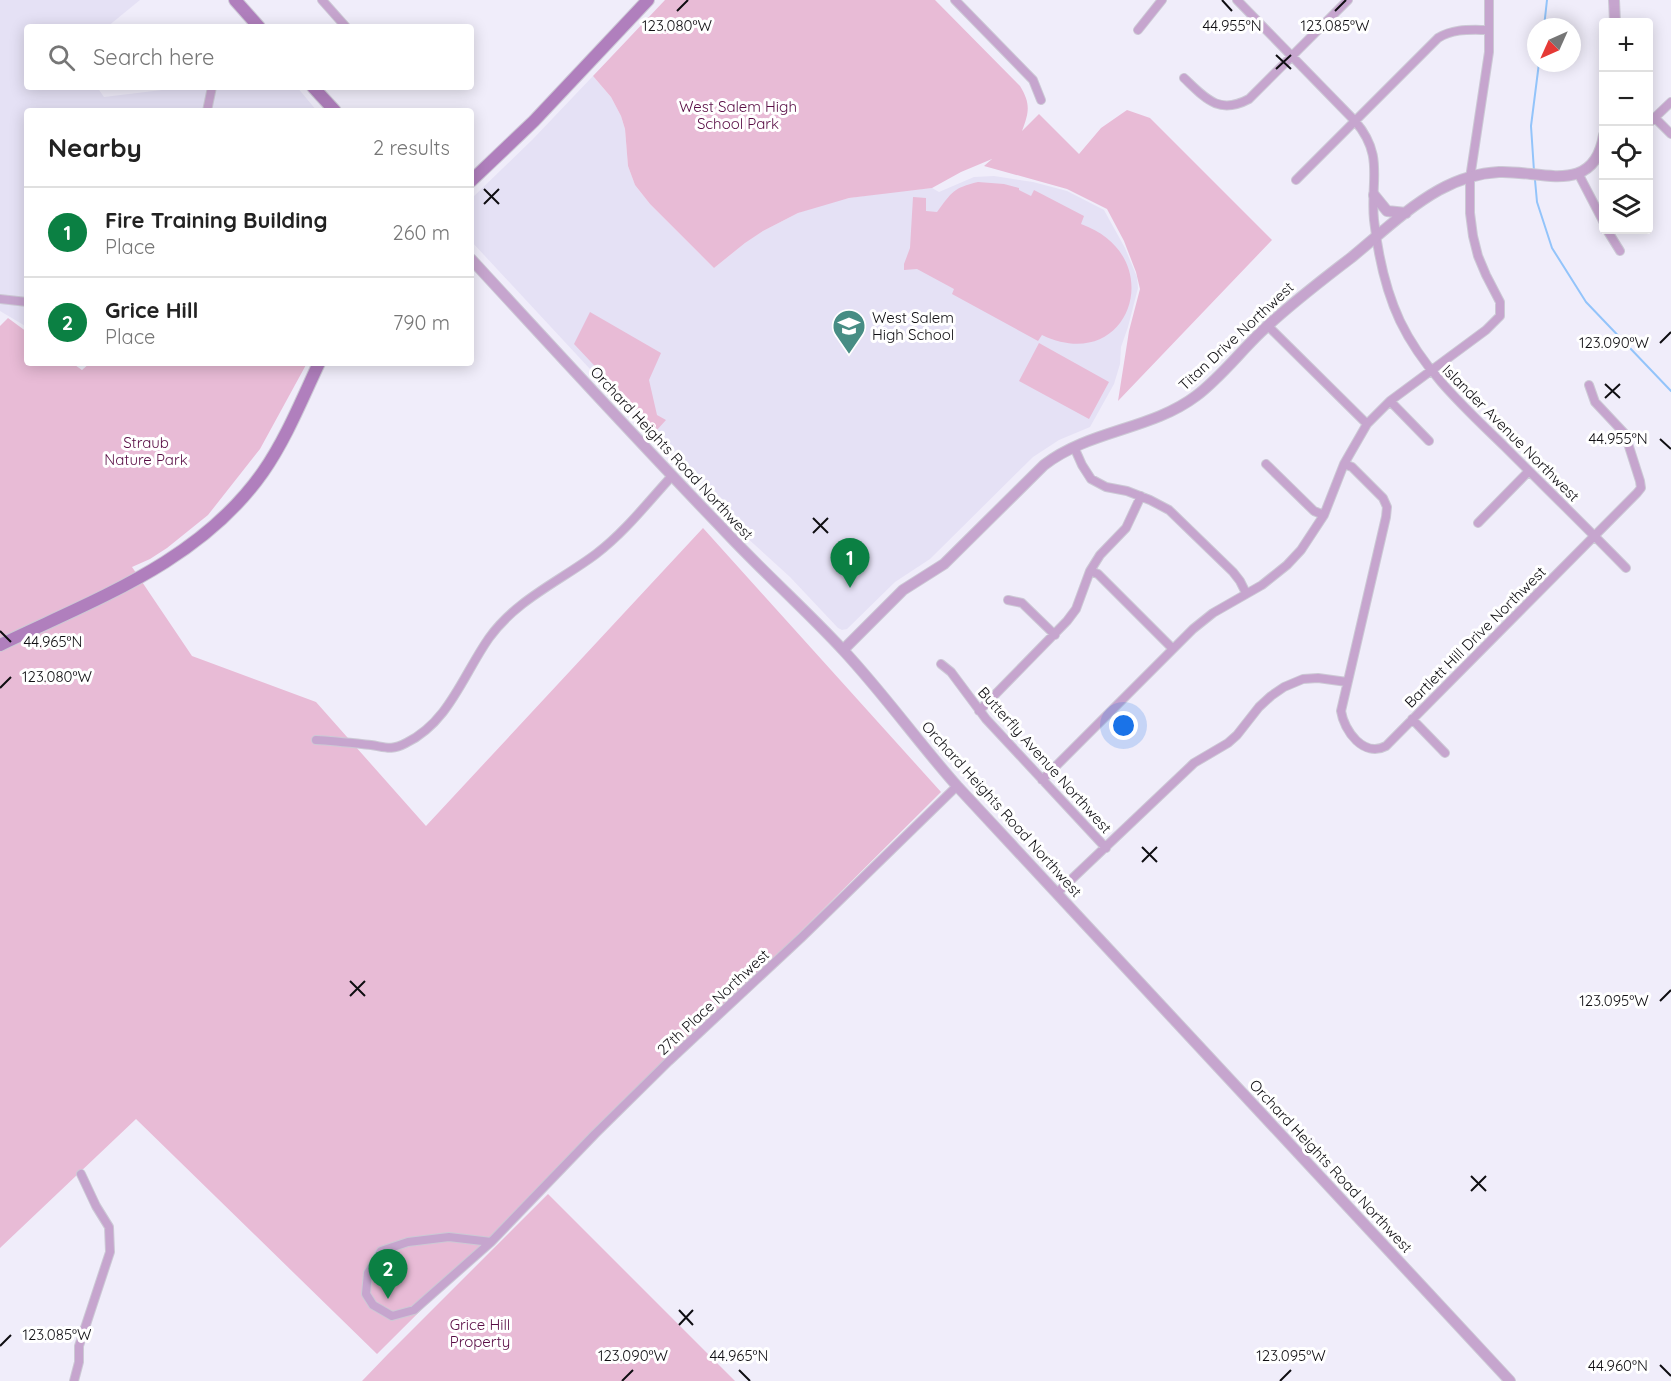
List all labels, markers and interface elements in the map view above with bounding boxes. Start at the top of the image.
text: 123.080°W [642,16,712,35]
text: 44.955°N [1202,16,1262,35]
text: 123.085°W [1300,16,1370,35]
north arrow [1527,18,1581,72]
map controls [1599,18,1653,234]
button: + [1599,18,1653,72]
search box [24,24,474,90]
icon: search [45,41,78,74]
text: Search here [93,43,214,71]
button: − [1599,72,1653,126]
park label: West Salem High School Park [679,97,797,133]
button: locate [1599,126,1653,180]
text: Nearby [48,131,142,164]
text: 2 results [373,135,450,160]
button: layers [1599,180,1653,234]
text: Fire Training Building [105,206,328,234]
text: 1 [64,220,71,245]
text: 260 m [393,220,450,245]
text: Place [105,234,155,259]
street label: Titan Drive Northwest [1174,278,1298,394]
text: Grice Hill [105,296,199,324]
school or university icon: West Salem High School [831,308,867,355]
place label: West Salem High School [872,308,954,344]
text: 2 [62,310,73,335]
text: 790 m [393,310,450,335]
text: Place [105,324,155,349]
text: 123.090°W [1579,333,1650,352]
street label: Islander Avenue Northwest [1438,360,1584,506]
street label: Orchard Heights Road Northwest [586,362,758,544]
text: 44.955°N [1588,429,1648,448]
park label: Straub Nature Park [104,433,188,469]
pin: 1 [830,538,870,588]
street label: Bartlett Hill Drive Northwest [1400,562,1550,712]
text: 44.965°N [23,632,83,651]
text: 123.080°W [22,667,92,686]
street label: Butterfly Avenue Northwest [974,683,1116,837]
your location [1109,711,1138,740]
street label: Orchard Heights Road Northwest [918,717,1086,901]
street label: 27th Place Northwest [653,945,773,1059]
text: 123.095°W [1579,991,1649,1010]
street label: Orchard Heights Road Northwest [1245,1075,1417,1257]
pin: 2 [368,1250,408,1299]
park label: Grice Hill Property [450,1315,510,1351]
text: 123.085°W [22,1325,92,1344]
text: 123.090°W [598,1346,669,1365]
text: 44.965°N [709,1346,769,1365]
text: 123.095°W [1256,1346,1326,1365]
text: 44.960°N [1588,1356,1648,1375]

